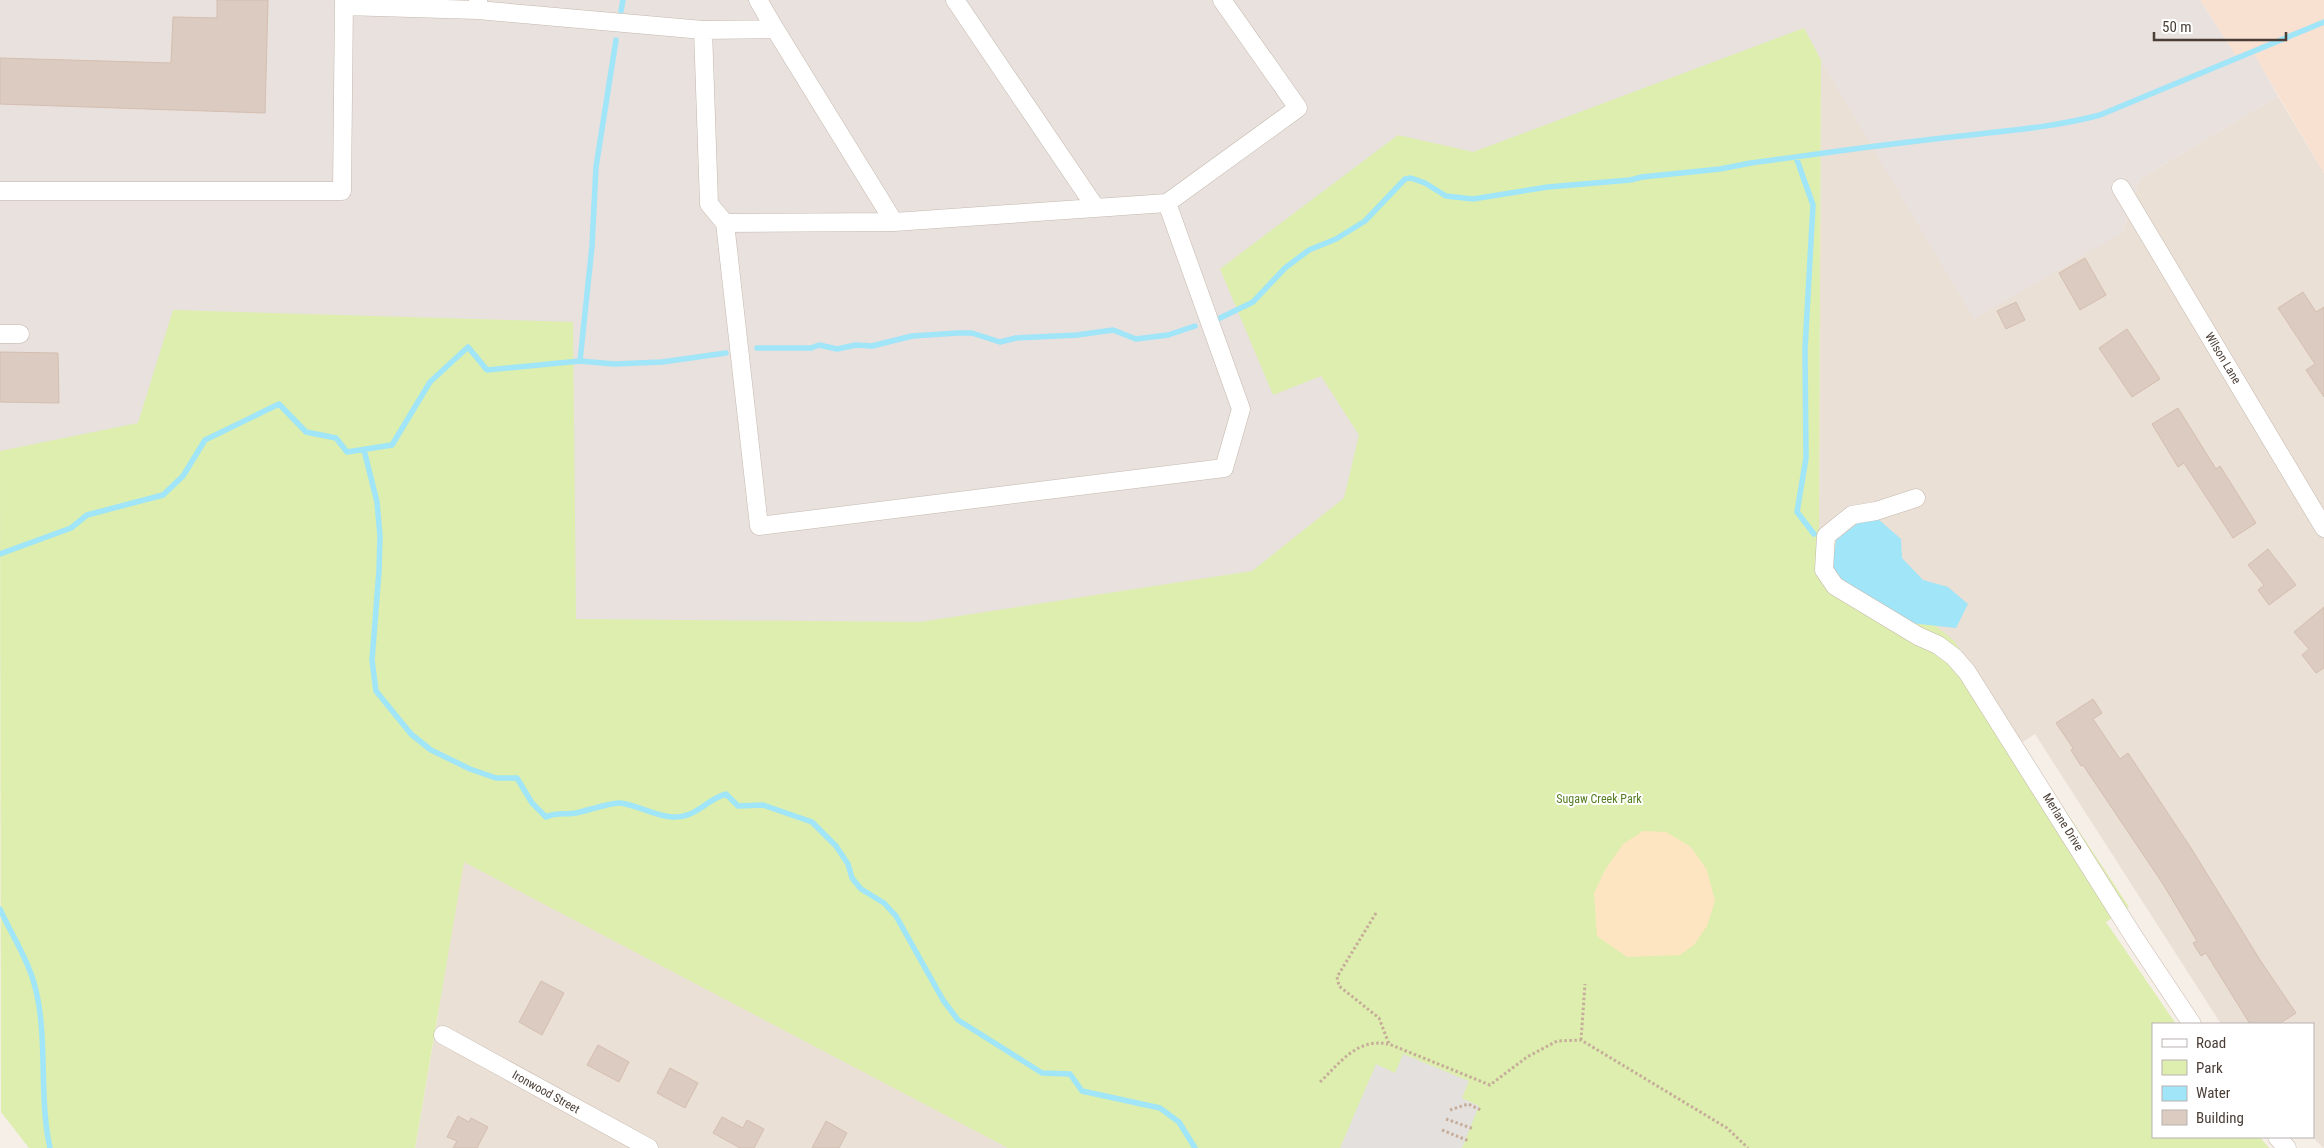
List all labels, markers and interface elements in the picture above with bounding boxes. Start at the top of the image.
scale bar [2154,10,2286,42]
text: 50 m [2162,18,2192,36]
street label: Wilson Lane [2202,330,2244,387]
street label: Merlane Drive [2040,791,2086,854]
park label: Sugaw Creek Park [1556,792,1642,806]
legend [2152,1023,2314,1138]
text: Road [2196,1034,2226,1052]
text: Park [2196,1059,2223,1077]
street label: Ironwood Street [510,1068,583,1117]
text: Water [2196,1084,2231,1102]
text: Building [2196,1109,2244,1127]

